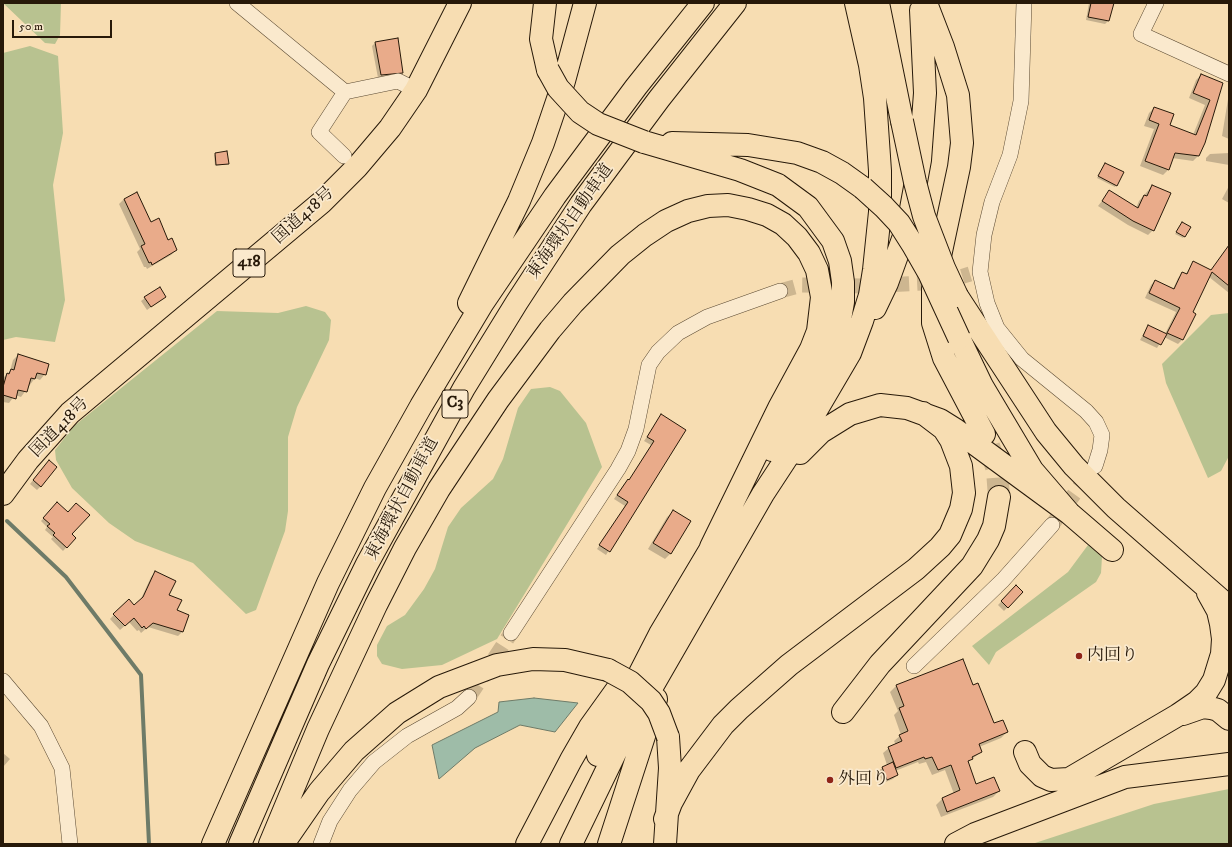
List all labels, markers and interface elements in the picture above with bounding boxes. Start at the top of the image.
scale bar [14,12,114,38]
text: 50 m [19,19,43,34]
street label: 東海環状自動車道 [524,160,618,284]
street label: 国道418号 [269,183,339,249]
road number: 418 [233,249,265,277]
road number: C3 [442,390,468,418]
street label: 国道418号 [26,394,94,462]
street label: 東海環状自動車道 [362,434,444,564]
place label: 内回り [1087,646,1138,666]
marker: 内回り [1074,651,1084,661]
place label: 外回り [838,770,889,790]
marker: 外回り [825,775,835,785]

